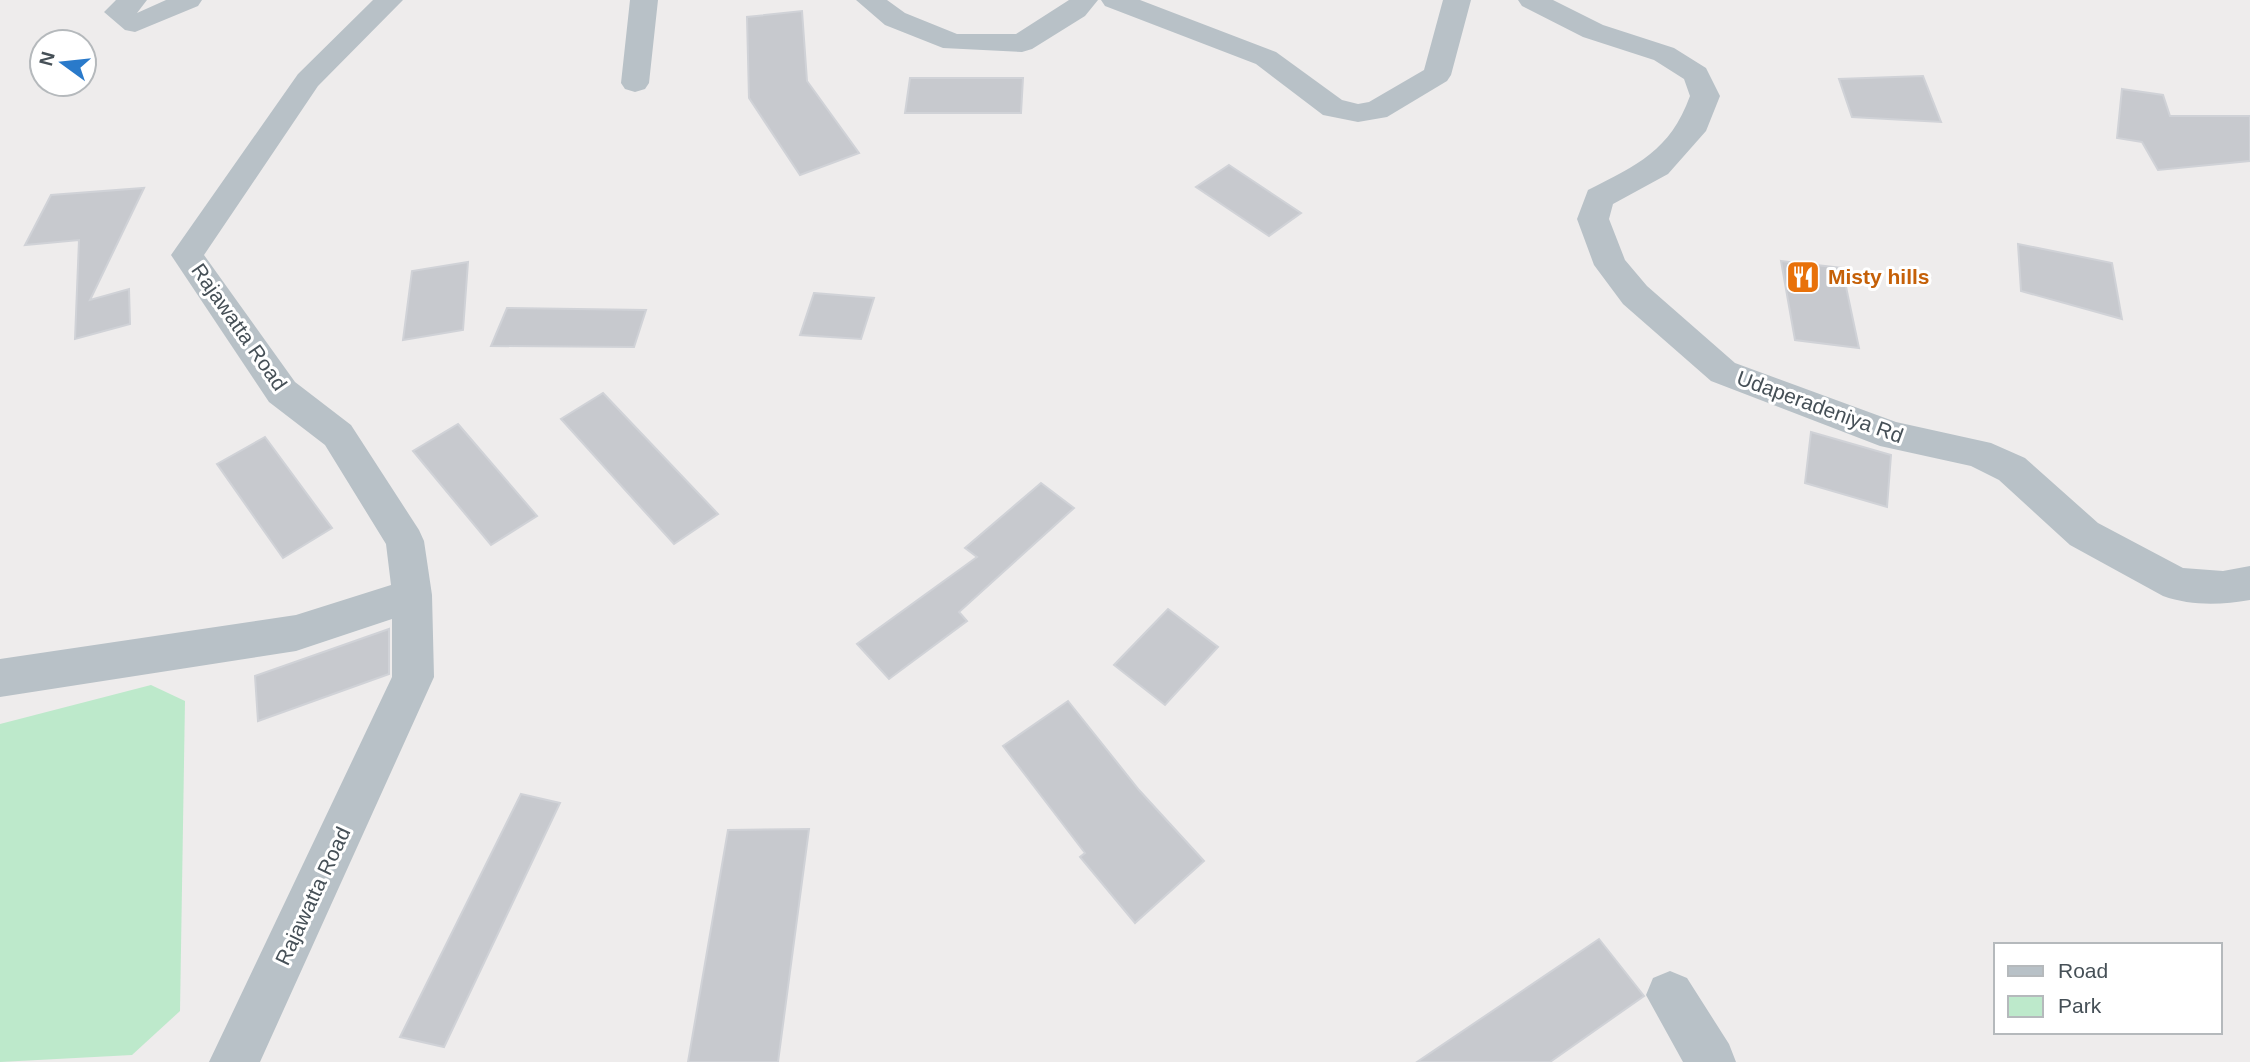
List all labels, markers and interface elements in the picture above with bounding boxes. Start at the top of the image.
north arrow [28,28,98,98]
text: N [35,49,59,68]
restaurant icon: Misty hills [1784,258,1822,296]
street label: Rajawatta Road [187,259,292,395]
place label: Misty hills [1828,265,1930,288]
street label: Udaperadeniya Rd [1734,366,1906,447]
street label: Rajawatta Road [271,823,355,968]
legend [1994,943,2222,1034]
text: Road [2058,959,2108,982]
text: Park [2058,994,2102,1017]

